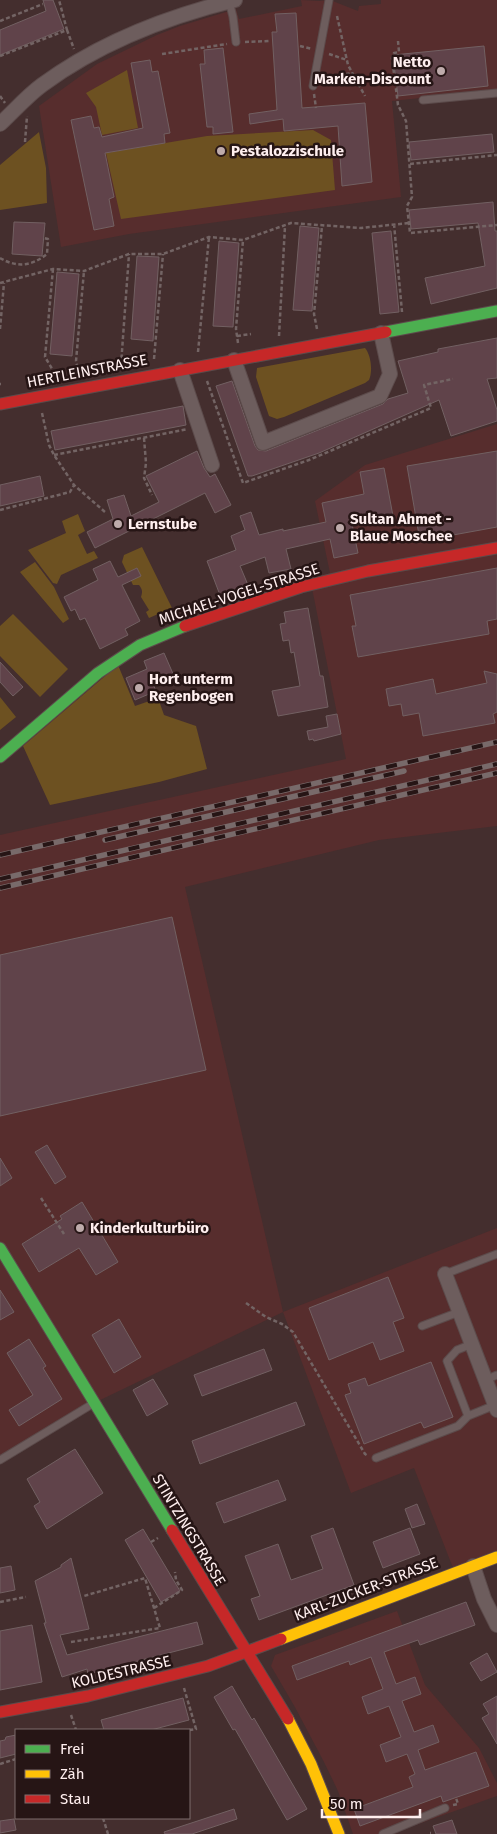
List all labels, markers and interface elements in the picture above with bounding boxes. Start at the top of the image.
place label: Netto Marken-Discount [314,53,431,88]
marker: Netto Marken-Discount [435,65,447,77]
place label: Pestalozzischule [231,142,344,160]
marker: Pestalozzischule [215,145,227,157]
street label: HERTLEINSTRASSE [25,350,149,392]
place label: Sultan Ahmet - Blaue Moschee [350,510,452,545]
place label: Lernstube [128,515,197,533]
marker: Lernstube [112,518,124,530]
marker: Sultan Ahmet - Blaue Moschee [334,522,346,534]
street label: MICHAEL-VOGEL-STRASSE [156,559,322,629]
place label: Hort unterm Regenbogen [149,670,234,705]
marker: Hort unterm Regenbogen [133,682,145,694]
place label: Kinderkulturbüro [90,1219,209,1237]
marker: Kinderkulturbüro [74,1222,86,1234]
street label: STINTZINGSTRASSE [149,1471,229,1589]
street label: KARL-ZUCKER-STRASSE [292,1553,440,1625]
street label: KOLDESTRASSE [70,1652,172,1692]
legend [15,1729,190,1819]
text: Frei [60,1740,85,1758]
text: Zäh [60,1765,85,1783]
scale bar [322,1786,420,1818]
text: Stau [60,1790,90,1808]
text: 50 m [330,1795,363,1813]

